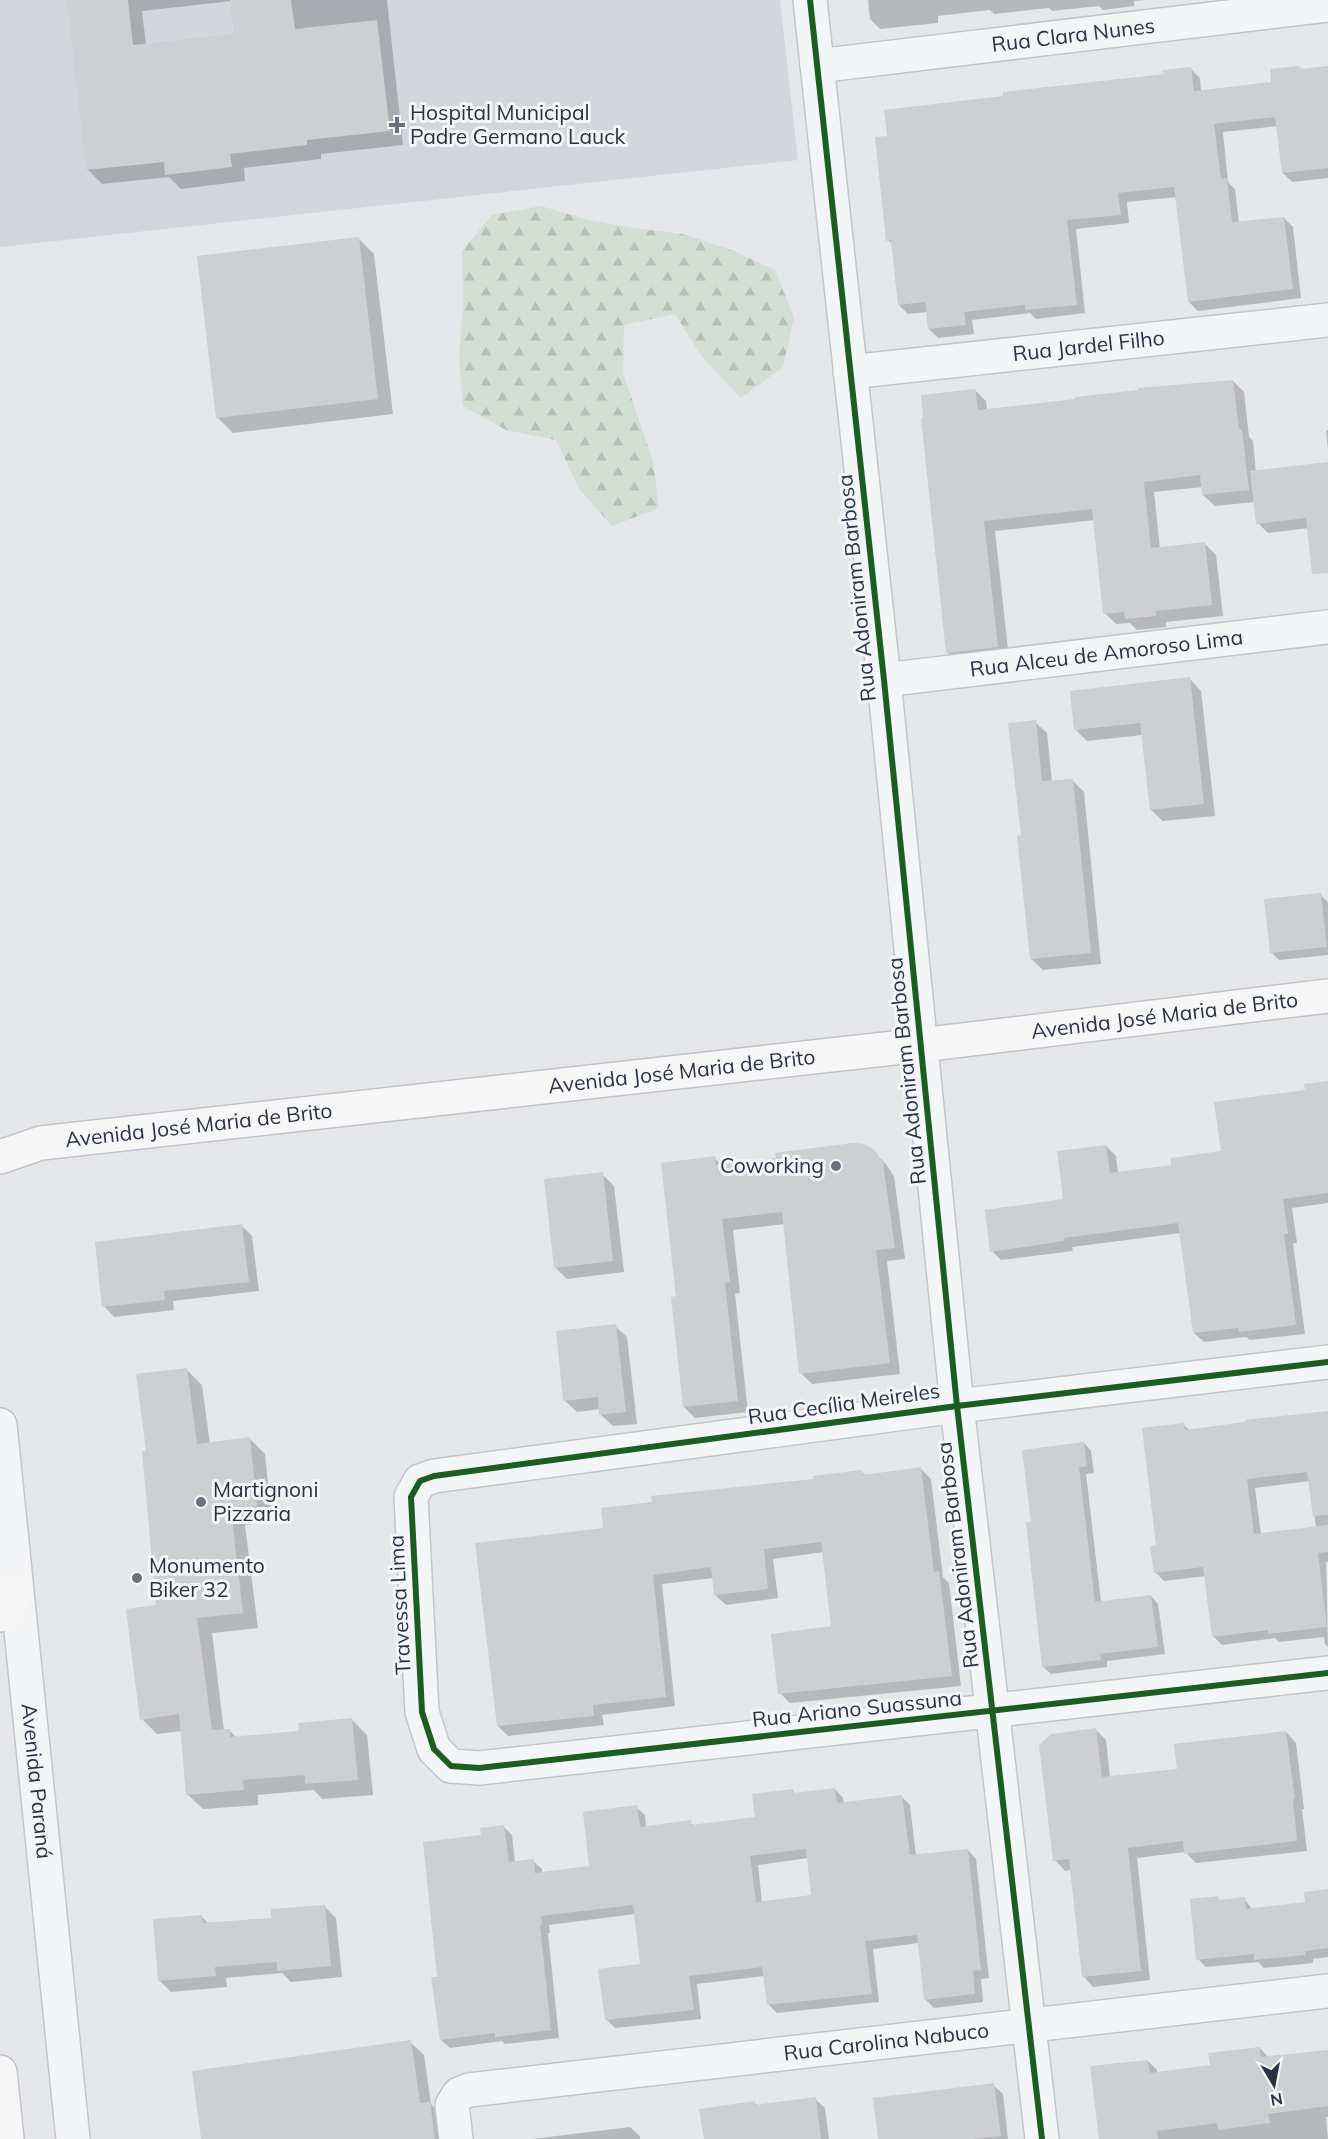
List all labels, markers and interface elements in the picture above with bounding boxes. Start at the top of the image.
street label: Rua Clara Nunes [990,12,1156,57]
place label: Hospital Municipal Padre Germano Lauck [410,99,626,149]
marker: Hospital Municipal Padre Germano Lauck [388,116,406,134]
street label: Rua Jardel Filho [1011,324,1166,366]
street label: Rua Adoniram Barbosa [831,473,881,703]
street label: Rua Alceu de Amoroso Lima [968,623,1244,682]
street label: Rua Adoniram Barbosa [881,956,931,1186]
street label: Avenida José Maria de Brito [1029,986,1299,1044]
street label: Avenida José Maria de Brito [547,1043,817,1098]
street label: Avenida José Maria de Brito [64,1097,334,1152]
place label: Coworking [720,1152,824,1178]
marker: Coworking [829,1159,843,1173]
street label: Rua Cecília Meireles [746,1377,942,1429]
street label: Rua Adoniram Barbosa [930,1440,984,1670]
place label: Martignoni Pizzaria [213,1476,318,1526]
marker: Martignoni Pizzaria [194,1495,208,1509]
street label: Travessa Lima [382,1535,416,1676]
place label: Monumento Biker 32 [149,1552,265,1602]
marker: Monumento Biker 32 [130,1571,144,1585]
street label: Rua Ariano Suassuna [751,1684,963,1732]
street label: Avenida Paraná [17,1702,58,1860]
street label: Rua Carolina Nabuco [782,2016,990,2066]
north arrow [1244,2055,1304,2115]
text: N [1269,2089,1284,2111]

